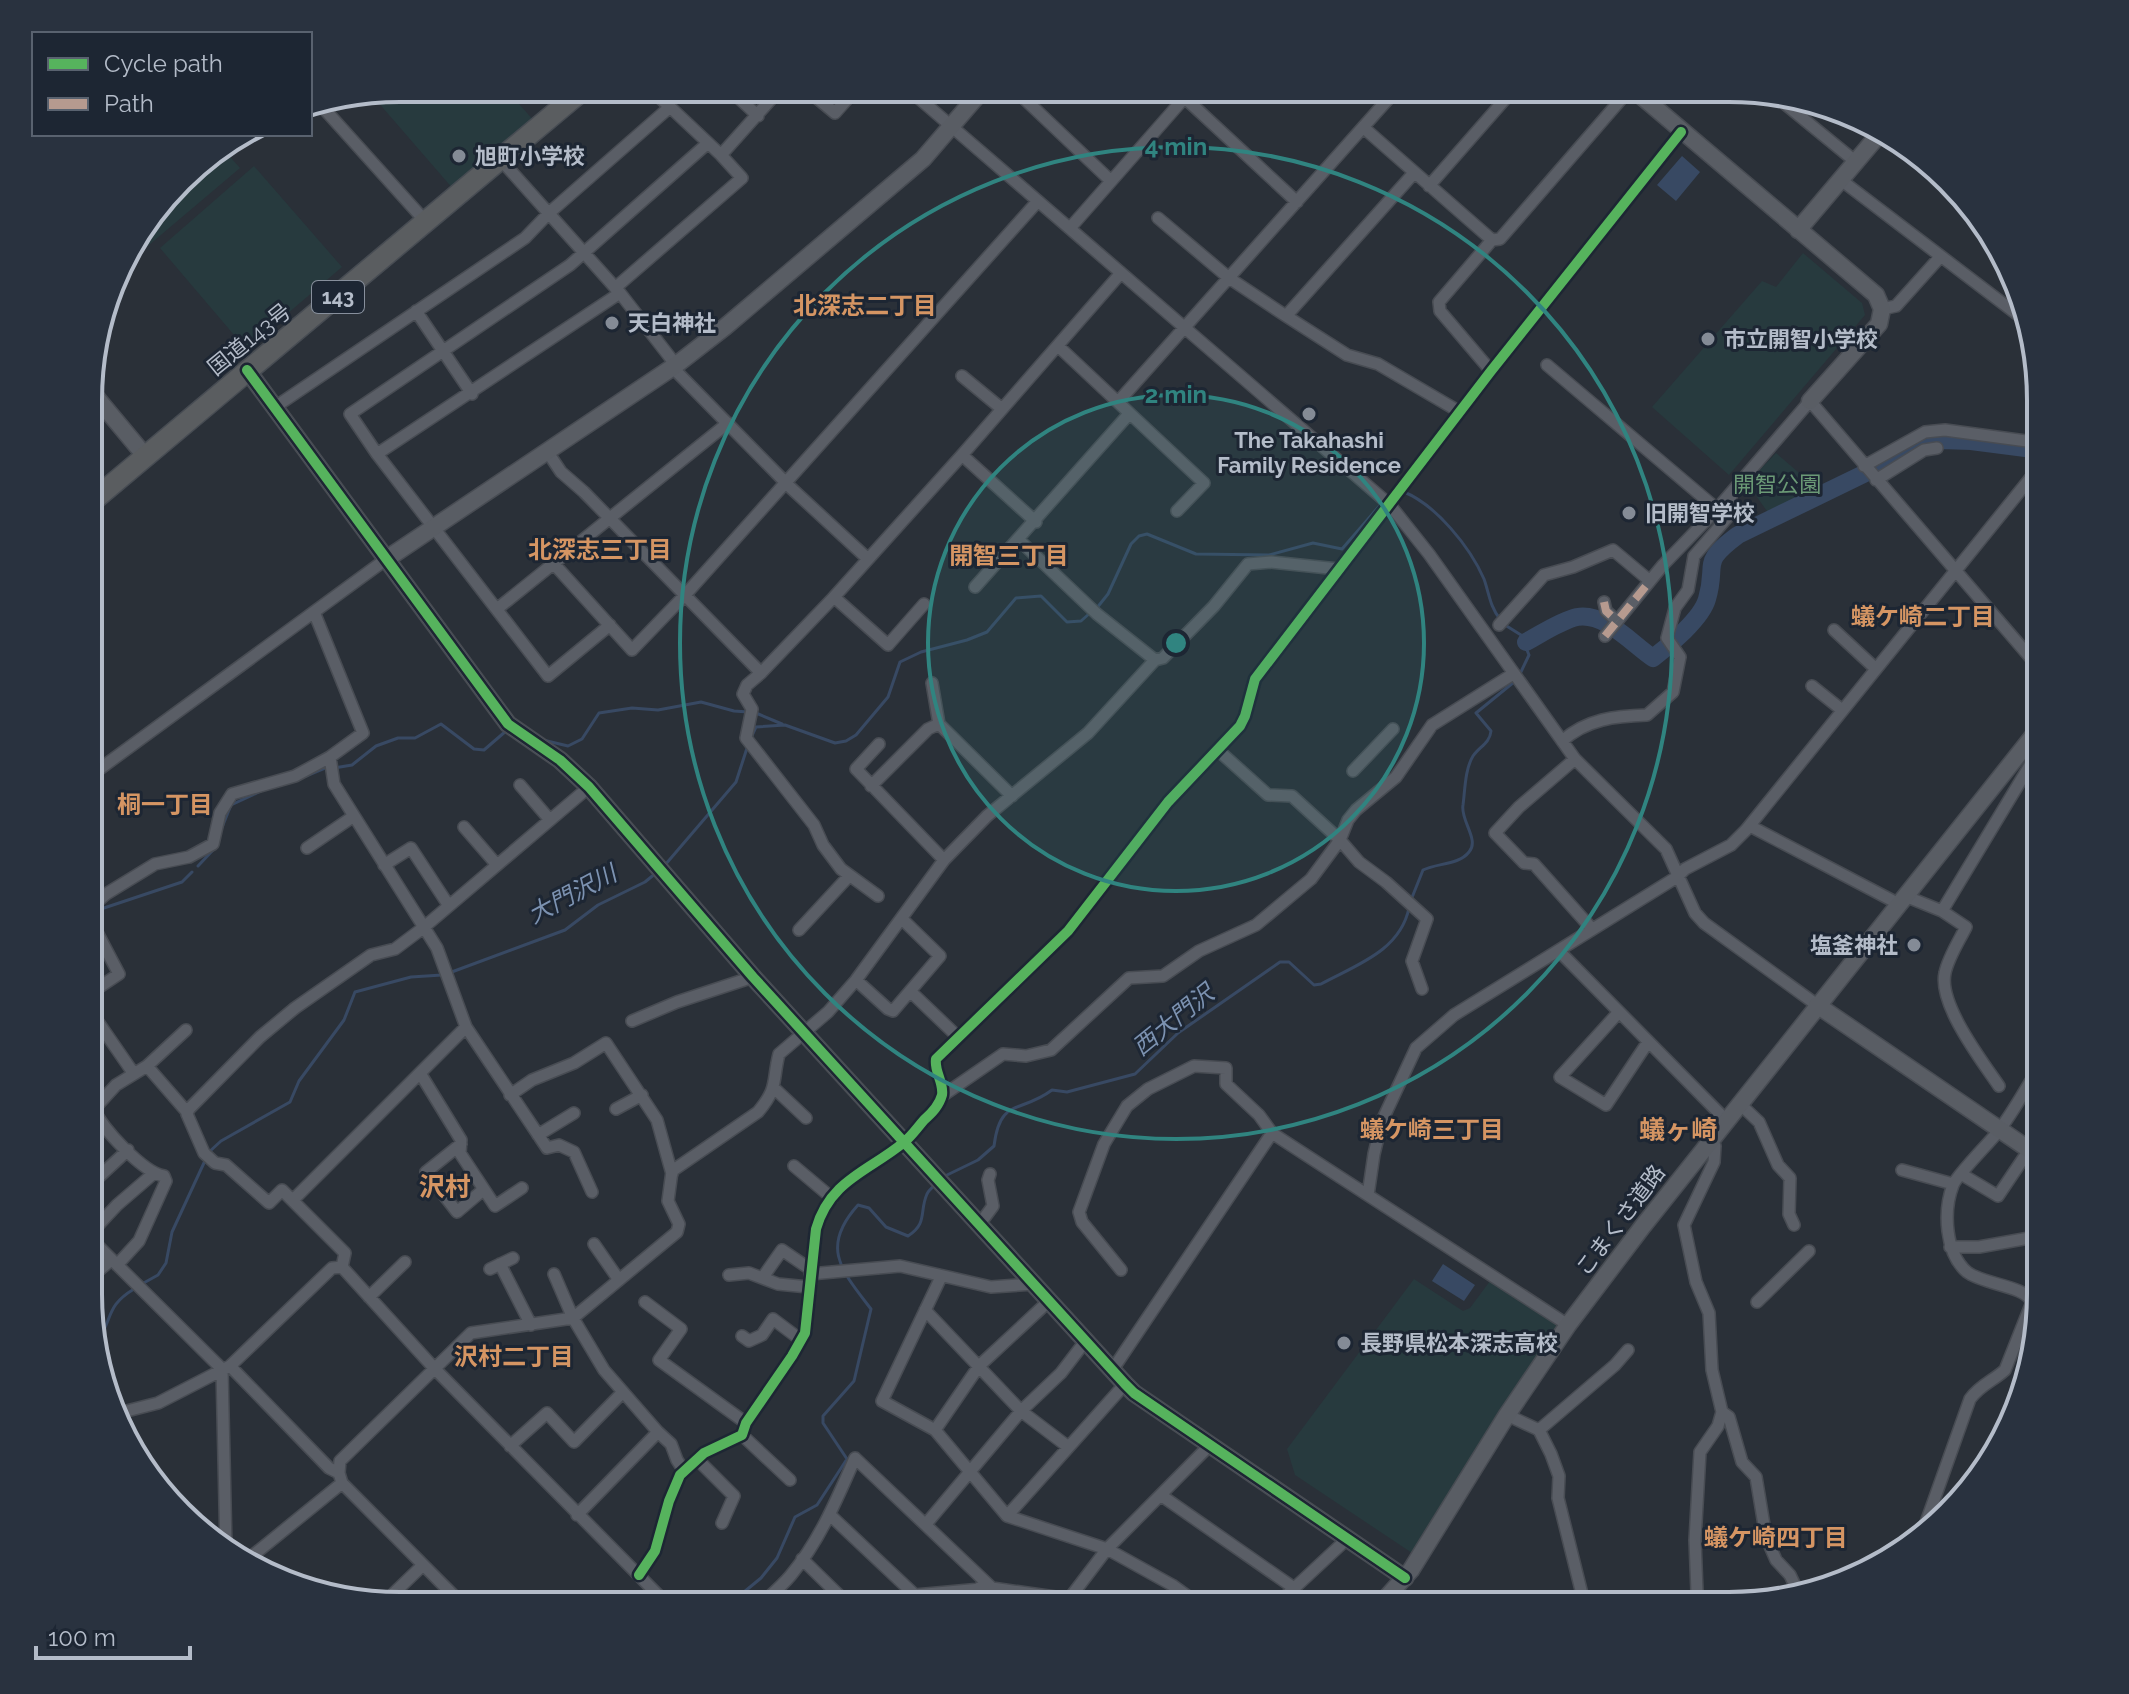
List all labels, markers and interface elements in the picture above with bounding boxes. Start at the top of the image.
legend [32,32,312,136]
text: Cycle path [104,49,223,78]
text: Path [104,89,154,118]
text: 4 min [1145,132,1207,161]
place label: 旭町小学校 [475,143,585,169]
marker: 旭町小学校 [450,147,468,165]
road number: 143 [312,281,364,313]
district label: 北深志二丁目 [793,291,937,320]
street label: 国道143号 [202,298,296,380]
place label: 天白神社 [628,310,716,336]
marker: 天白神社 [603,314,621,332]
place label: 市立開智小学校 [1724,326,1878,352]
marker: 市立開智小学校 [1699,330,1717,348]
text: 2 min [1145,380,1207,409]
marker: The Takahashi Family Residence [1300,405,1318,423]
place label: The Takahashi Family Residence [1217,427,1401,478]
park label: 開智公園 [1733,471,1821,497]
place label: 旧開智学校 [1645,500,1755,526]
marker: 旧開智学校 [1620,504,1638,522]
district label: 北深志三丁目 [528,535,672,564]
district label: 開智三丁目 [949,541,1069,570]
district label: 蟻ケ崎二丁目 [1851,602,1995,631]
centre of rings [1162,629,1190,657]
district label: 桐一丁目 [117,790,213,819]
water label: 大門沢川 [523,857,624,929]
place label: 塩釜神社 [1810,932,1898,958]
marker: 塩釜神社 [1905,936,1923,954]
water label: 西大門沢 [1127,977,1222,1061]
district label: 蟻ケ崎三丁目 [1360,1115,1504,1144]
district label: 蟻ヶ崎 [1639,1115,1717,1145]
street label: こまくさ道路 [1570,1159,1670,1281]
district label: 沢村 [419,1172,471,1202]
place label: 長野県松本深志高校 [1360,1330,1558,1356]
marker: 長野県松本深志高校 [1335,1334,1353,1352]
district label: 沢村二丁目 [454,1342,574,1371]
district label: 蟻ケ崎四丁目 [1704,1523,1848,1552]
scale bar [36,1610,190,1660]
text: 100 m [48,1623,116,1652]

